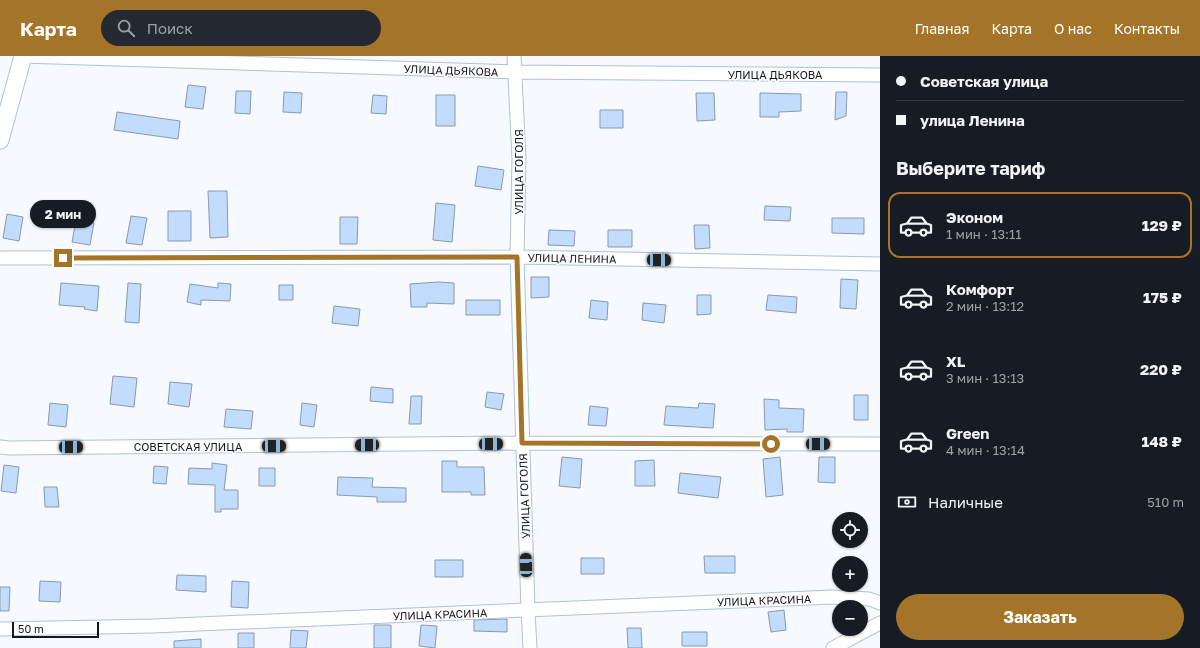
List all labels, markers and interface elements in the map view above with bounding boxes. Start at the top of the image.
search box [101,10,381,46]
text: Карта [20,17,77,40]
icon: search [115,17,137,39]
text: Поиск [147,19,193,37]
text: Главная [915,20,969,37]
text: Карта [991,20,1032,37]
text: О нас [1054,20,1092,37]
text: Контакты [1114,20,1180,37]
street label: УЛИЦА ДЬЯКОВА [403,62,499,78]
street label: УЛИЦА ДЬЯКОВА [728,68,823,81]
text: Советская улица [920,72,1048,90]
text: улица Ленина [920,111,1025,129]
street label: УЛИЦА ГОГОЛЯ [512,129,525,215]
text: Выберите тариф [896,157,1045,179]
callout: 2 мин [30,200,96,228]
text: 2 мин [45,206,81,222]
icon: car [898,207,934,243]
text: Эконом [946,208,1003,226]
text: 129 ₽ [1142,216,1182,234]
text: 1 мин · 13:11 [946,226,1022,242]
route end [54,249,72,267]
street label: УЛИЦА ЛЕНИНА [527,251,617,265]
car [647,254,671,266]
icon: car [898,279,934,315]
text: Комфорт [946,280,1014,298]
text: 175 ₽ [1143,288,1182,306]
text: 2 мин · 13:12 [946,298,1024,314]
icon: car [898,351,934,387]
text: XL [946,352,965,370]
text: 220 ₽ [1140,360,1182,378]
text: 3 мин · 13:13 [946,370,1024,386]
icon: car [898,423,934,459]
text: Green [946,424,989,442]
text: 148 ₽ [1141,432,1182,450]
route start [762,435,780,453]
car [479,438,503,450]
car [806,438,830,450]
car [355,439,379,451]
street label: СОВЕТСКАЯ УЛИЦА [134,440,243,453]
car [262,440,286,452]
car [59,441,83,453]
text: 4 мин · 13:14 [946,442,1025,458]
street label: УЛИЦА ГОГОЛЯ [516,453,532,539]
icon: cash [896,491,918,513]
text: Наличные [928,493,1003,511]
text: 510 m [1147,494,1184,510]
map controls [832,512,868,636]
button: locate [832,512,868,548]
car [520,553,532,577]
button: + [832,556,868,592]
street label: УЛИЦА КРАСИНА [717,592,812,608]
button: Заказать [896,594,1184,640]
button: − [832,600,868,636]
street label: УЛИЦА КРАСИНА [393,606,488,622]
scale bar [12,620,99,639]
text: 50 m [18,622,44,635]

